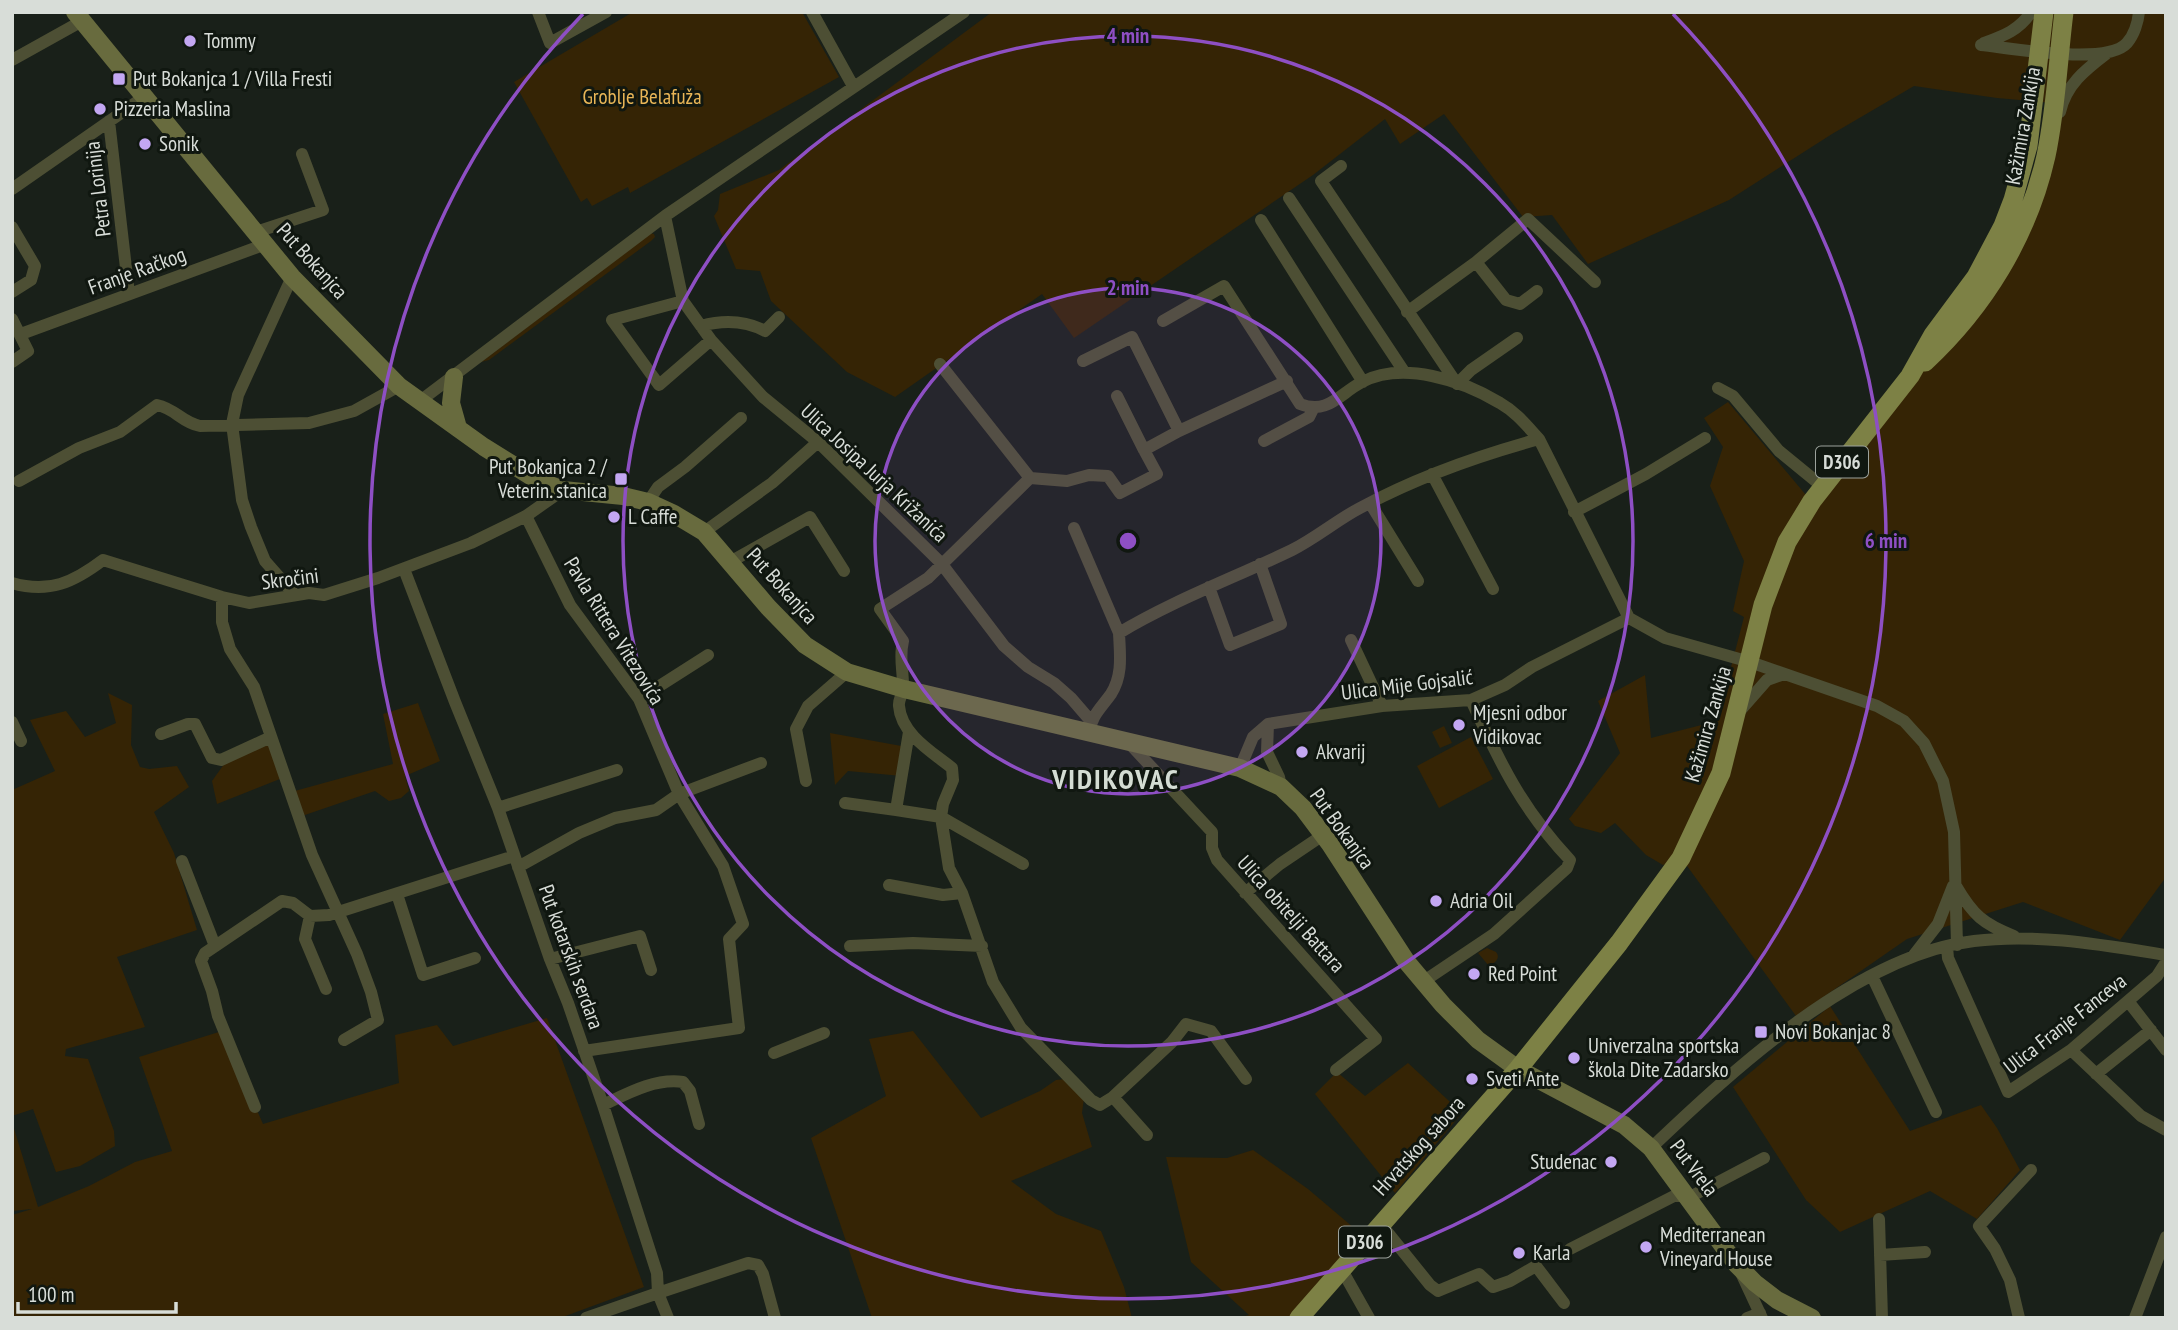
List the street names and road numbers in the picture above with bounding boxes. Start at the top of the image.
street label: Kažimira Zankija [1999,65,2046,187]
street label: Petra Lorinija [78,140,117,238]
street label: Put Bokanjca [271,217,354,304]
street label: Franje Račkog [84,240,189,301]
street label: Ulica Josipa Jurja Križanića [795,397,954,548]
road number: D306 [1816,446,1868,477]
street label: Put Bokanjca [741,542,824,629]
street label: Pavla Rittera Vitezovića [558,552,671,710]
street label: Skročini [260,562,320,595]
street label: Ulica Mije Gojsalić [1339,663,1475,706]
street label: Kažimira Zankija [1678,663,1737,785]
street label: Put Bokanjca [1304,783,1381,874]
street label: Ulica obitelji Battara [1232,849,1351,978]
street label: Put kotarskih serdara [533,881,610,1033]
street label: Ulica Franje Fanceva [1998,967,2132,1080]
street label: Hrvatskog sabora [1367,1090,1470,1201]
street label: Put Vrela [1664,1134,1725,1202]
road number: D306 [1339,1226,1391,1258]

